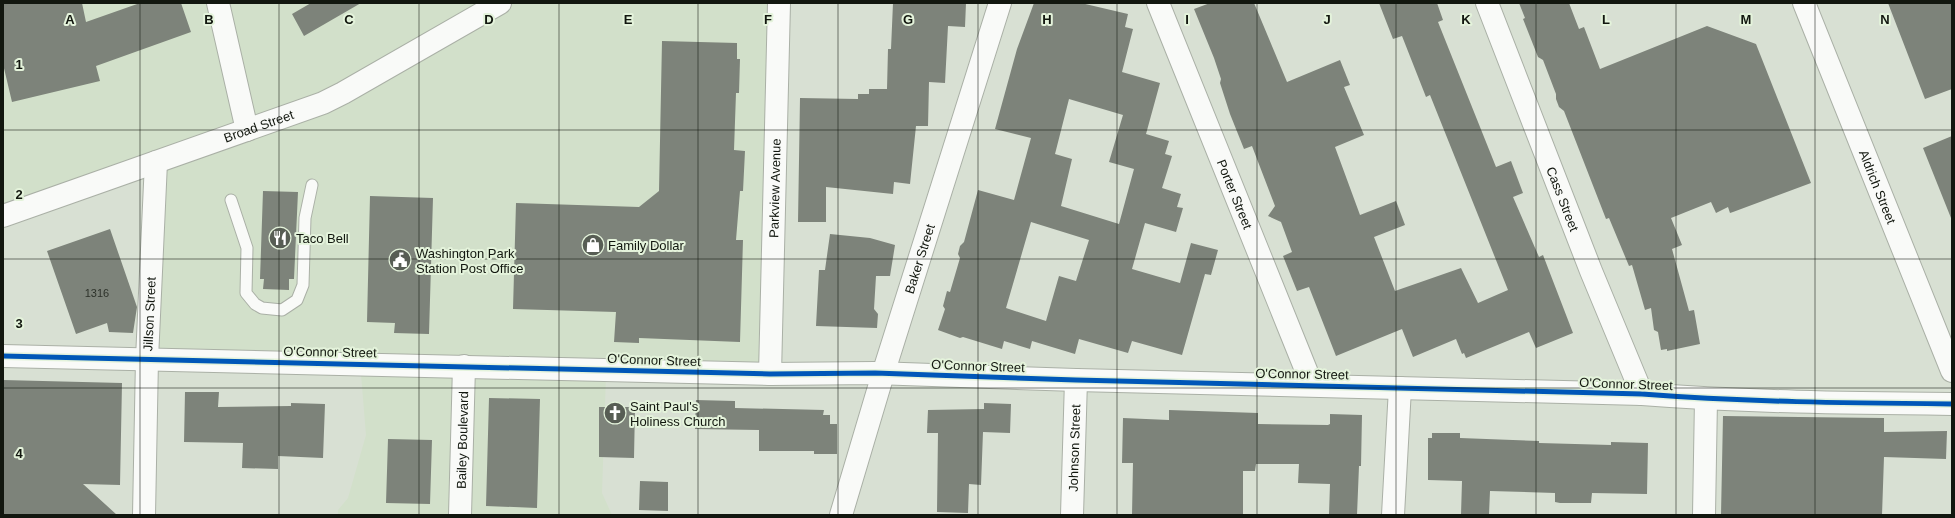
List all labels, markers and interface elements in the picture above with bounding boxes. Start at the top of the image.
text: A [65,12,75,27]
text: B [204,12,214,27]
text: C [344,12,354,27]
text: D [484,12,494,27]
text: E [624,12,633,27]
text: F [764,12,772,27]
text: G [903,12,913,27]
text: H [1042,12,1052,27]
text: I [1185,12,1189,27]
text: J [1323,12,1331,27]
text: K [1461,12,1471,27]
text: L [1602,12,1610,27]
text: M [1741,12,1751,27]
text: N [1880,12,1890,27]
text: 1 [15,57,23,72]
street label: Broad Street [222,106,296,145]
street label: Parkview Avenue [766,138,783,238]
street label: Aldrich Street [1856,148,1900,226]
street label: Porter Street [1214,157,1256,231]
street label: Cass Street [1544,164,1582,234]
text: 2 [15,187,23,202]
street label: Baker Street [901,222,938,295]
restaurant icon: Taco Bell [267,225,293,251]
place label: Taco Bell [296,231,349,246]
shop icon: Family Dollar [580,232,606,258]
place label: Family Dollar [608,238,685,253]
place label: Washington Park Station Post Office [416,246,523,276]
public building icon: Washington Park Station Post Office [387,247,413,273]
street label: Jillson Street [140,276,158,352]
house number: 1316 [85,287,109,299]
text: 3 [15,316,23,331]
street label: O'Connor Street [283,344,377,360]
street label: O'Connor Street [607,351,701,369]
street label: O'Connor Street [931,357,1025,375]
street label: O'Connor Street [1255,366,1349,382]
street label: O'Connor Street [1579,375,1673,393]
street label: Bailey Boulevard [453,391,471,489]
place label: Saint Paul's Holiness Church [630,399,725,429]
church icon: Saint Paul's Holiness Church [602,400,628,426]
street label: Johnson Street [1065,404,1083,492]
text: 4 [15,446,23,461]

